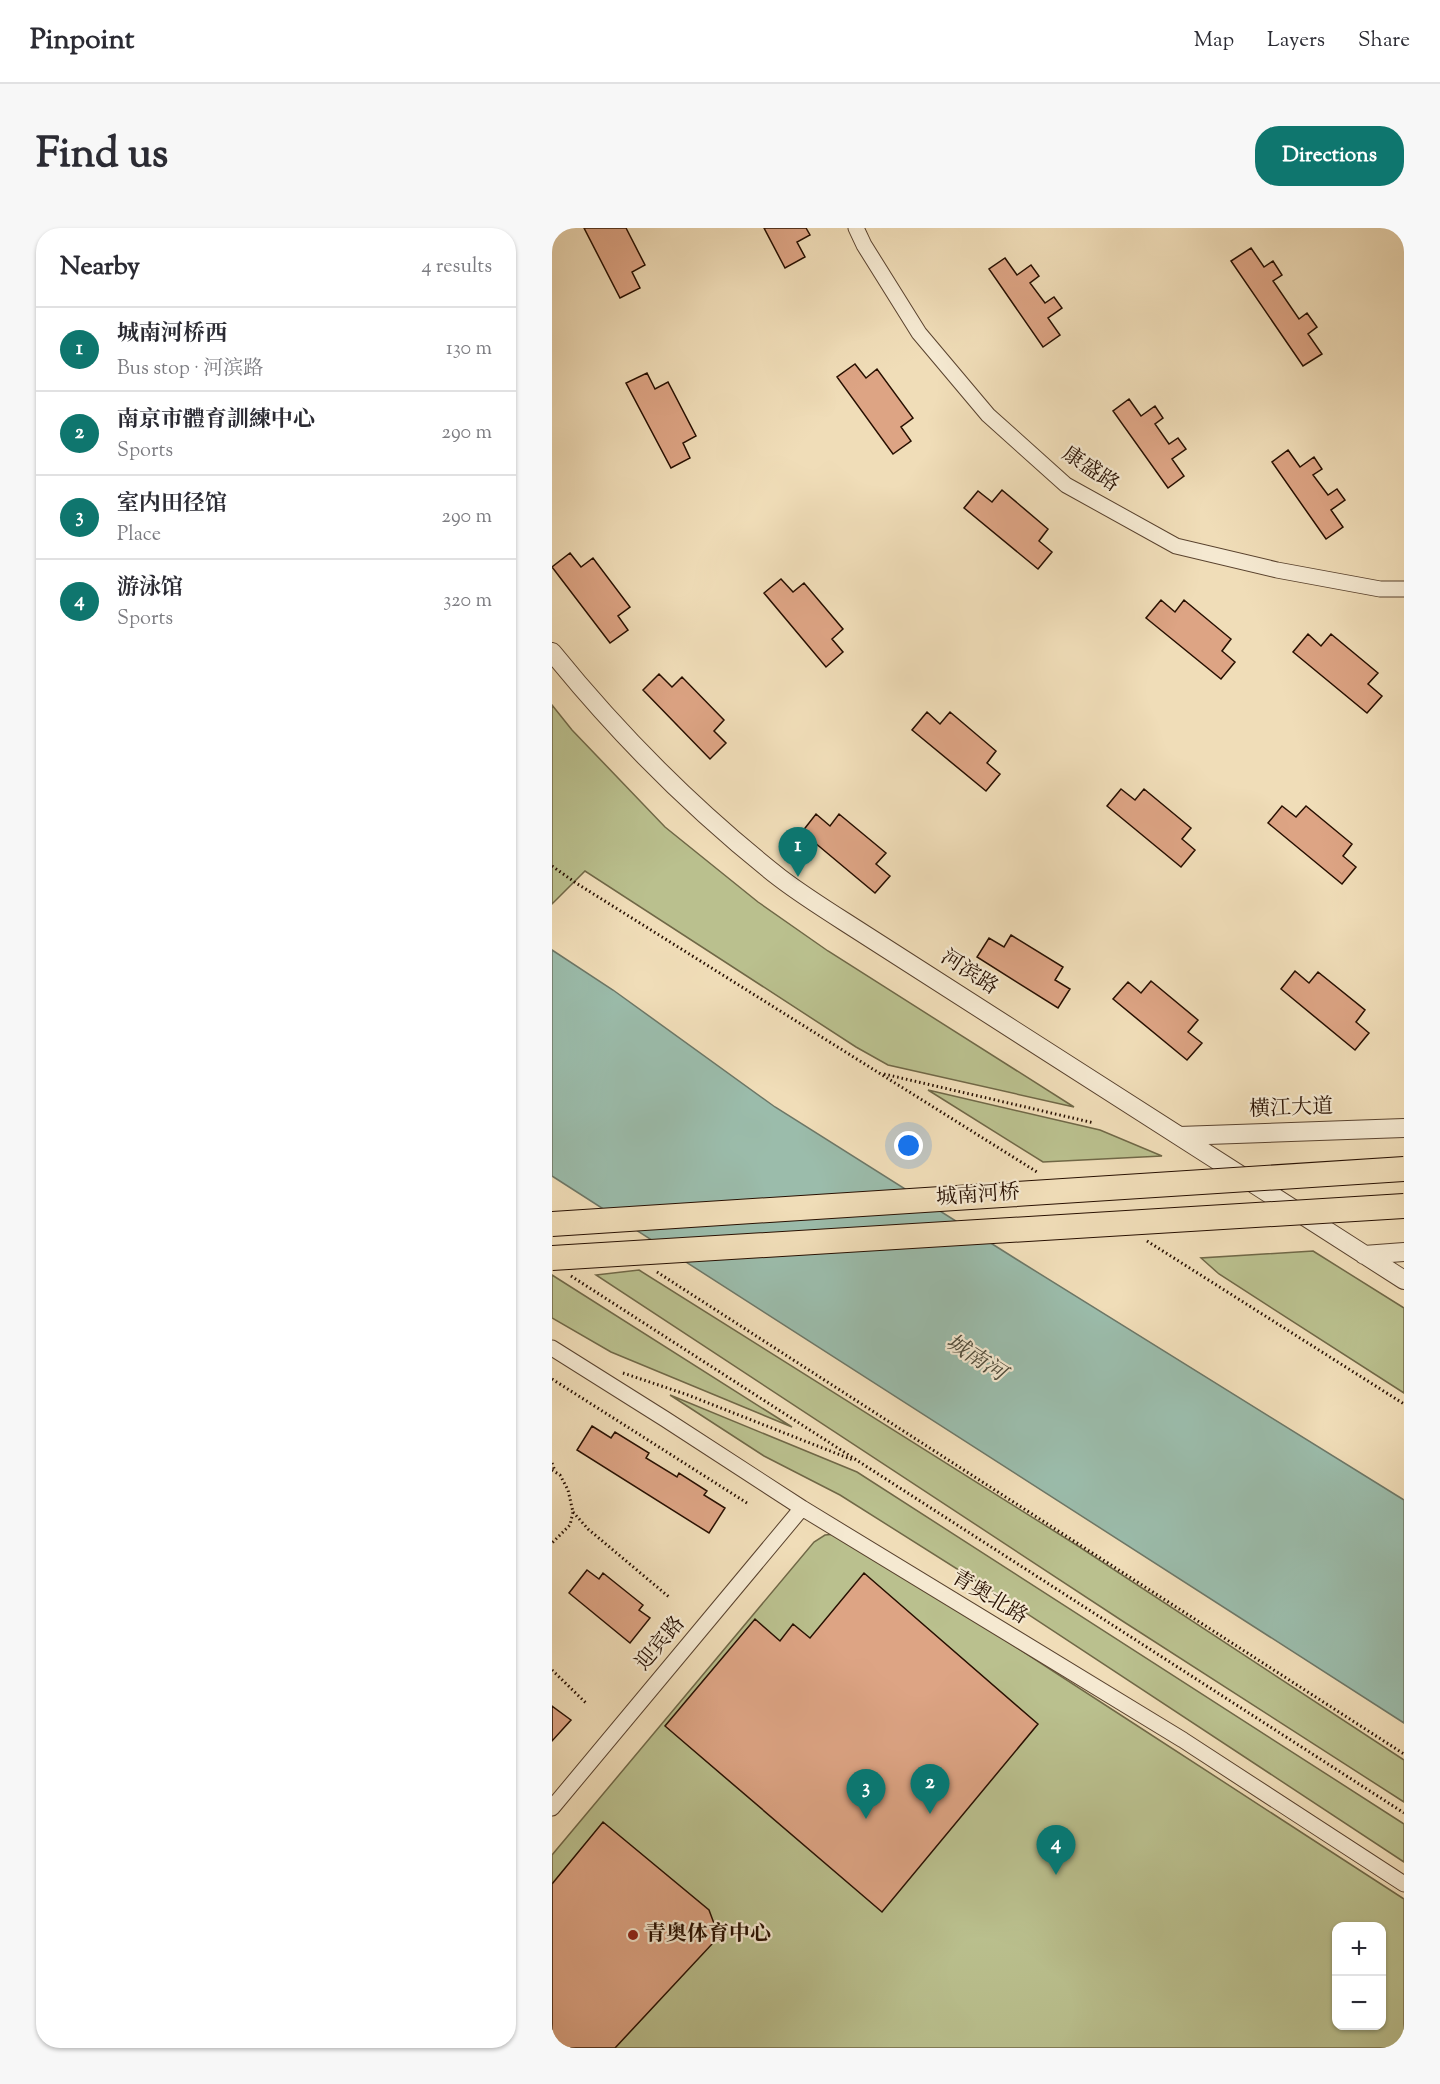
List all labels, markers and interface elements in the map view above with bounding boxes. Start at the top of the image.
text: Pinpoint [30,21,134,61]
text: Map [1194,26,1234,56]
text: Layers [1267,26,1325,56]
text: Share [1358,26,1410,56]
text: Find us [36,126,168,186]
button: Directions [1255,126,1404,186]
text: Nearby [60,249,140,286]
text: 4 results [421,253,492,282]
text: 城南河桥西 [117,319,227,351]
text: 1 [76,335,83,364]
text: 130 m [446,335,492,364]
text: Bus stop · 河滨路 [117,355,263,384]
text: 南京市體育訓練中心 [117,405,315,437]
text: 2 [75,419,84,448]
text: 290 m [442,419,492,448]
text: Sports [117,437,173,466]
street label: 康盛路 [1055,440,1125,500]
text: 室内田径馆 [117,489,227,521]
text: 3 [75,503,84,532]
text: 290 m [442,503,492,532]
text: Place [117,521,161,550]
text: 游泳馆 [117,573,183,605]
text: 4 [74,587,85,616]
text: 320 m [443,587,492,616]
text: Sports [117,605,173,634]
pin: 1 [778,828,818,877]
street label: 河滨路 [934,943,1004,1003]
street label: 横江大道 [1249,1093,1333,1125]
your location [894,1131,923,1160]
street label: 城南河桥 [935,1178,1021,1214]
water label: 城南河 [939,1328,1015,1393]
street label: 青奥北路 [945,1564,1033,1632]
street label: 迎宾路 [629,1610,693,1678]
pin: 2 [910,1764,950,1814]
pin: 3 [846,1770,886,1819]
pin: 4 [1036,1826,1076,1875]
place label: 青奥体育中心 [645,1920,771,1950]
map controls [1332,1922,1386,2030]
button: + [1332,1922,1386,1976]
marker: 青奥体育中心 [626,1928,640,1942]
button: − [1332,1976,1386,2030]

